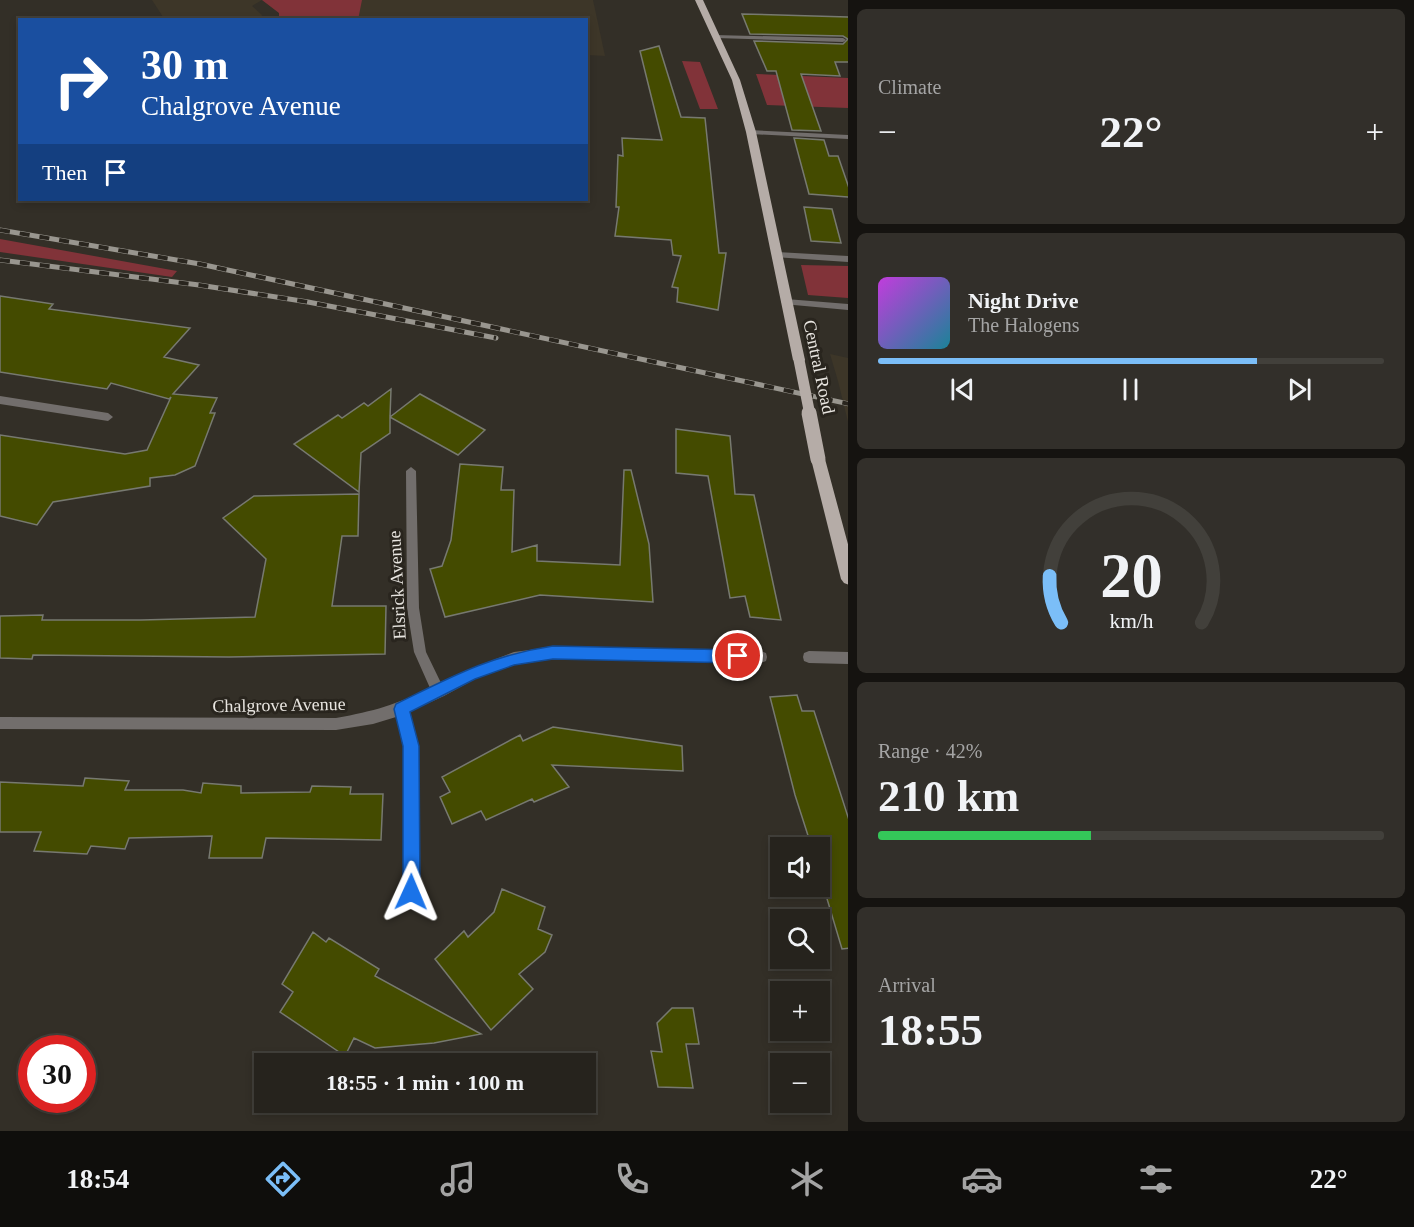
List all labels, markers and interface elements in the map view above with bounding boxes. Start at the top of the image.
icon: right [42,42,120,120]
text: 30 m [141,42,229,88]
text: Climate [878,76,941,98]
text: Chalgrove Avenue [141,91,341,121]
text: 22° [1100,107,1163,157]
text: − [878,114,897,150]
text: + [1365,114,1384,150]
icon: arrive [99,156,132,189]
text: Then [42,160,87,185]
text: Night Drive [968,288,1079,313]
text: The Halogens [968,314,1080,336]
street label: Central Road [799,318,839,416]
icon: previous [946,373,979,406]
icon: pause [1114,373,1147,406]
icon: next [1283,373,1316,406]
street label: Elsrick Avenue [384,530,410,640]
text: 20 [1100,541,1162,610]
text: km/h [1109,609,1153,633]
pin [712,630,763,681]
icon: arrive [721,639,754,672]
street label: Chalgrove Avenue [212,694,346,716]
text: Range · 42% [878,740,982,762]
text: 210 km [878,771,1019,821]
map controls [770,837,830,1113]
button: sound [770,837,830,897]
position arrow [379,860,443,924]
button: search [770,909,830,969]
text: Arrival [878,974,936,996]
button: + [770,981,830,1041]
text: 18:55 [878,1005,983,1055]
speed limit sign: 30 [18,1035,96,1113]
button: − [770,1053,830,1113]
text: 18:55 · 1 min · 100 m [326,1070,524,1095]
icon: directions [262,1158,304,1200]
icon: music [437,1158,479,1200]
icon: phone [611,1158,653,1200]
icon: climate [786,1158,828,1200]
icon: car [961,1158,1003,1200]
icon: filters [1135,1158,1177,1200]
text: 18:54 [66,1164,129,1194]
text: 22° [1310,1164,1348,1194]

